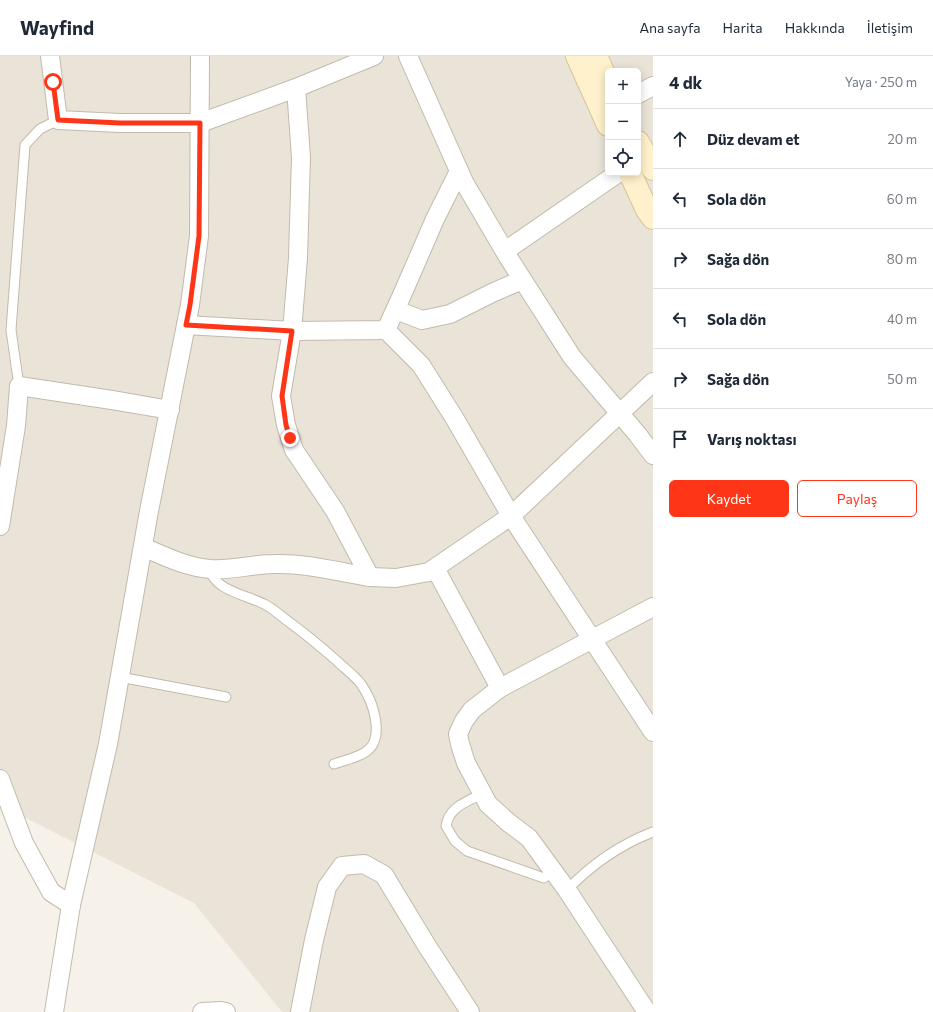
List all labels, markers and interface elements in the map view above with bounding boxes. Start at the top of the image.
text: Wayfind [20,16,94,39]
text: Ana sayfa [639,19,701,36]
text: Harita [723,19,763,36]
text: Hakkında [785,19,845,36]
text: İletişim [867,19,913,36]
map controls [605,68,641,176]
button: + [605,68,641,104]
text: 4 dk [669,72,702,93]
route start [44,73,62,91]
text: Yaya · 250 m [845,74,917,90]
button: − [605,104,641,140]
icon: ahead [669,128,691,150]
text: Düz devam et [707,130,800,148]
text: 20 m [888,131,917,147]
button: locate [605,140,641,176]
icon: left [669,188,691,210]
text: Sola dön [707,190,766,208]
text: 60 m [887,191,917,207]
icon: right [669,248,691,270]
text: Sağa dön [707,250,769,268]
text: 80 m [887,251,917,267]
icon: left [669,308,691,330]
text: Sola dön [707,310,766,328]
text: 40 m [887,311,917,327]
icon: right [669,368,691,390]
text: Sağa dön [707,370,769,388]
text: 50 m [887,371,917,387]
icon: arrive [669,428,691,450]
route end [281,429,299,447]
text: Varış noktası [707,430,797,448]
button: Kaydet [669,480,789,517]
button: Paylaş [797,480,917,517]

